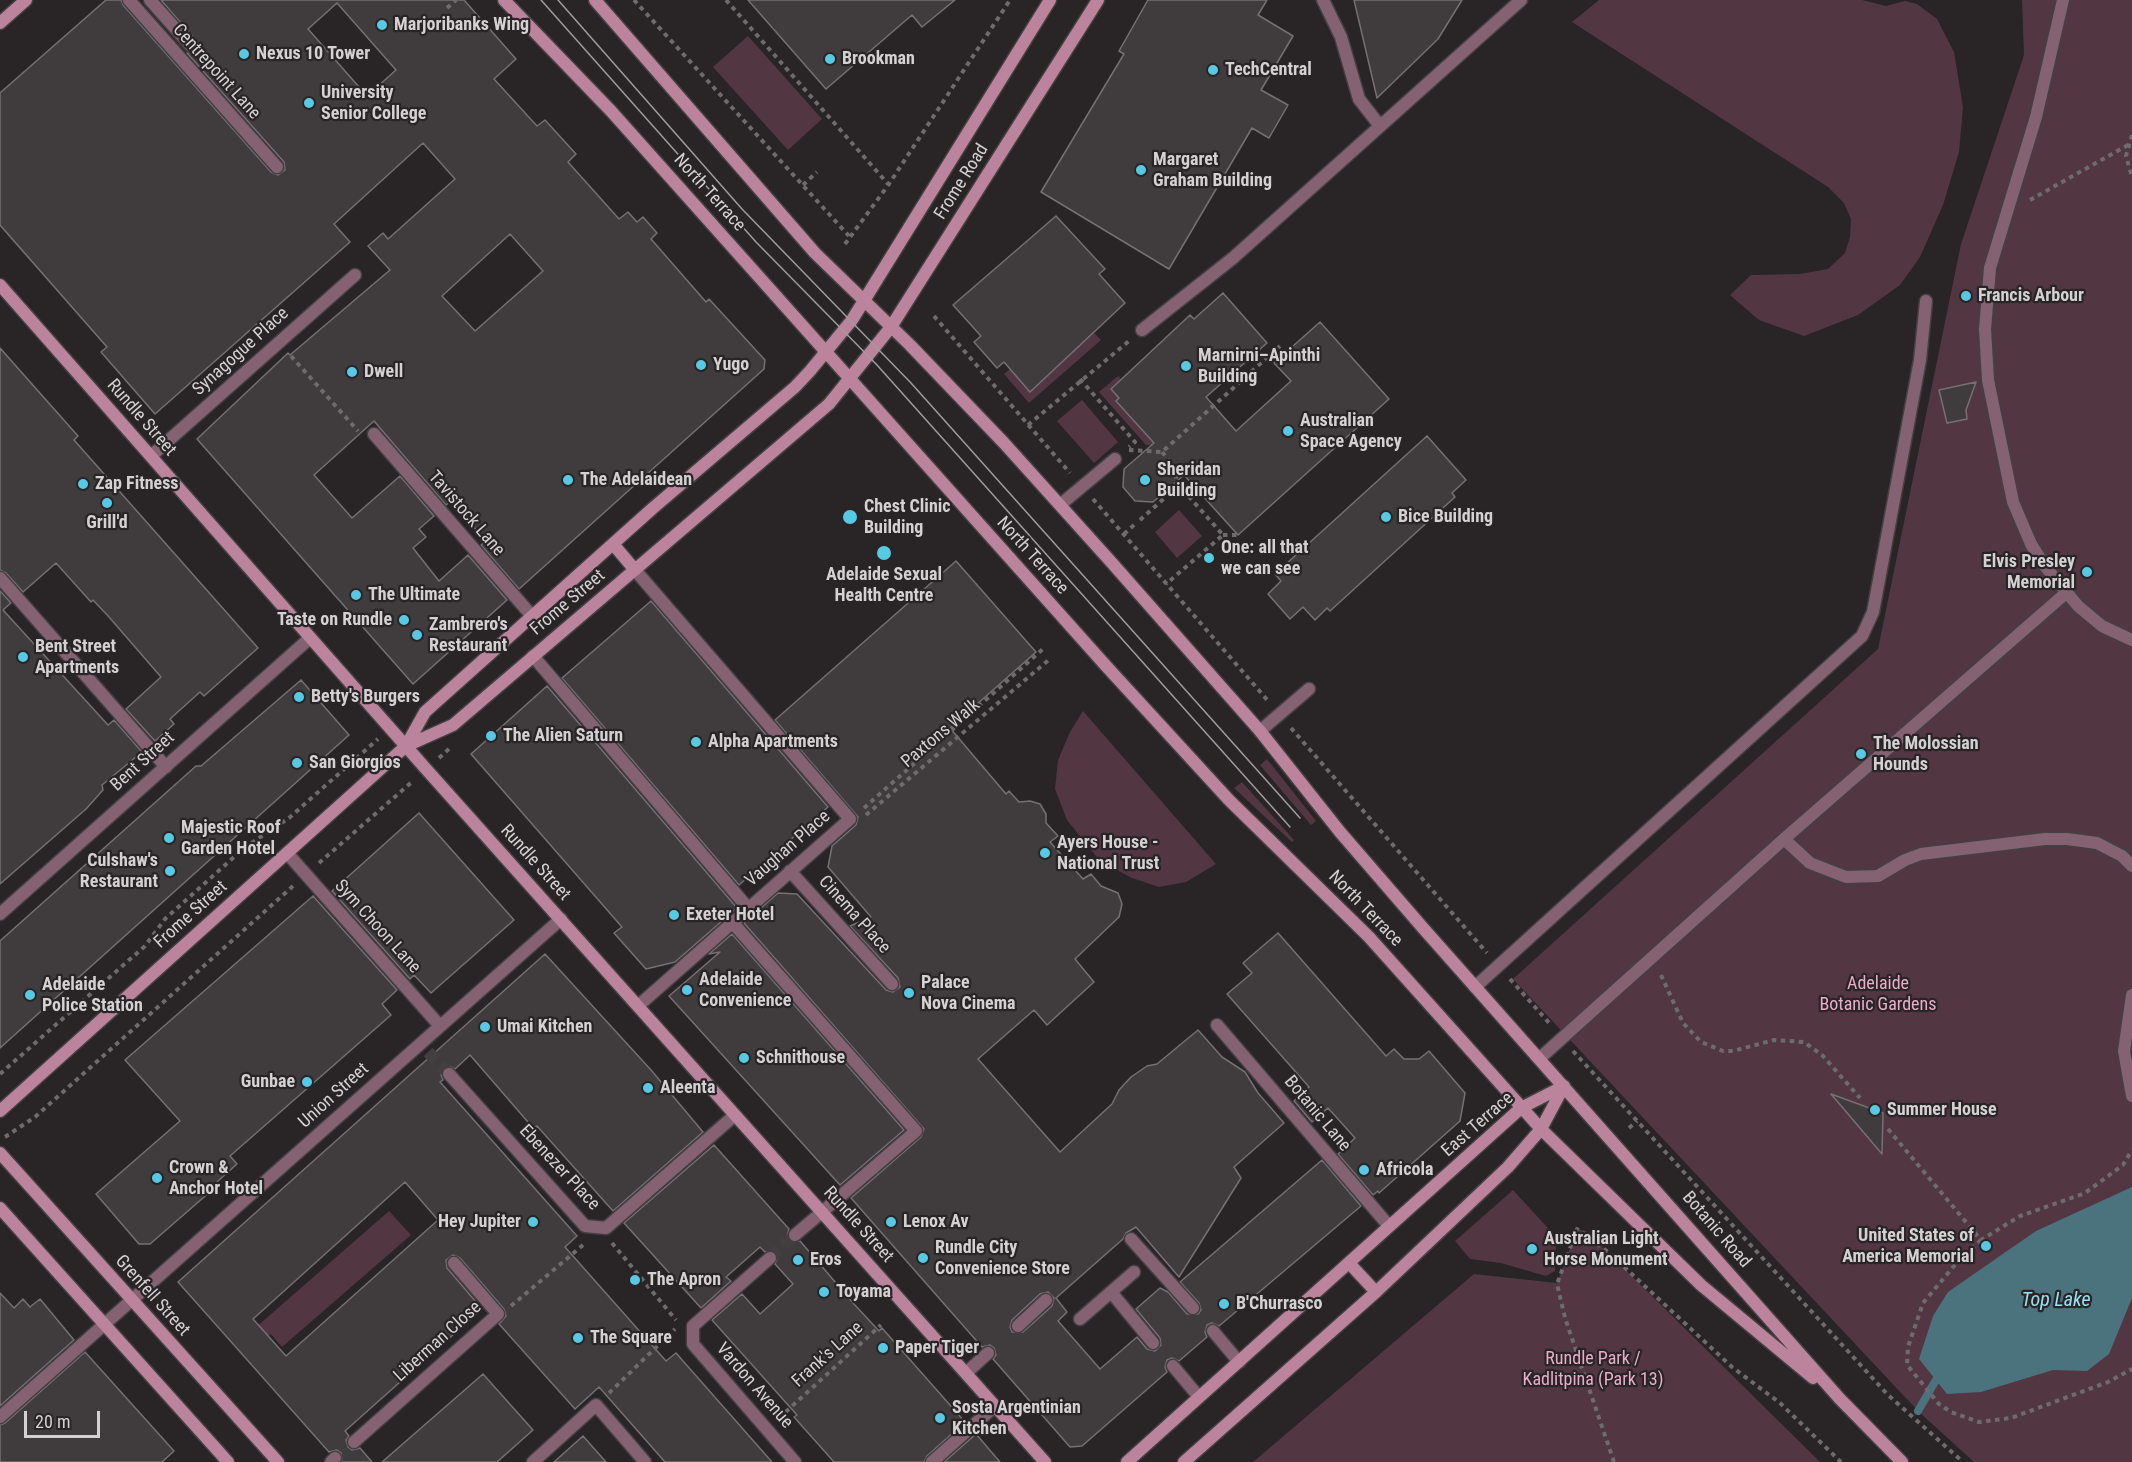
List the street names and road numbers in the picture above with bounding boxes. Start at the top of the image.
street label: Centrepoint Lane [167,20,265,124]
street label: Frome Road [930,140,994,224]
street label: North Terrace [668,150,750,236]
street label: Synagogue Place [189,303,293,401]
street label: Rundle Street [102,375,180,461]
street label: Tavistock Lane [423,467,509,561]
street label: North Terrace [991,513,1073,599]
street label: Frome Street [526,565,610,641]
street label: Paxtons Walk [897,695,985,773]
street label: Bent Street [107,728,179,796]
street label: Vaughan Place [741,806,835,892]
street label: Rundle Street [495,821,575,905]
street label: North Terrace [1323,867,1407,951]
street label: Cinema Place [813,872,895,958]
street label: Sym Choon Lane [329,876,425,978]
street label: Frome Street [150,877,232,953]
street label: Union Street [294,1059,374,1133]
street label: Botanic Lane [1279,1072,1355,1156]
street label: East Terrace [1438,1088,1518,1162]
street label: Ebenezer Place [514,1121,604,1215]
street label: Rundle Street [818,1183,898,1267]
street label: Botanic Road [1677,1187,1755,1273]
street label: Grenfell Street [110,1251,194,1341]
street label: Liberman Close [390,1297,486,1387]
street label: Frank's Lane [788,1317,868,1393]
street label: Vardon Avenue [711,1339,797,1433]

